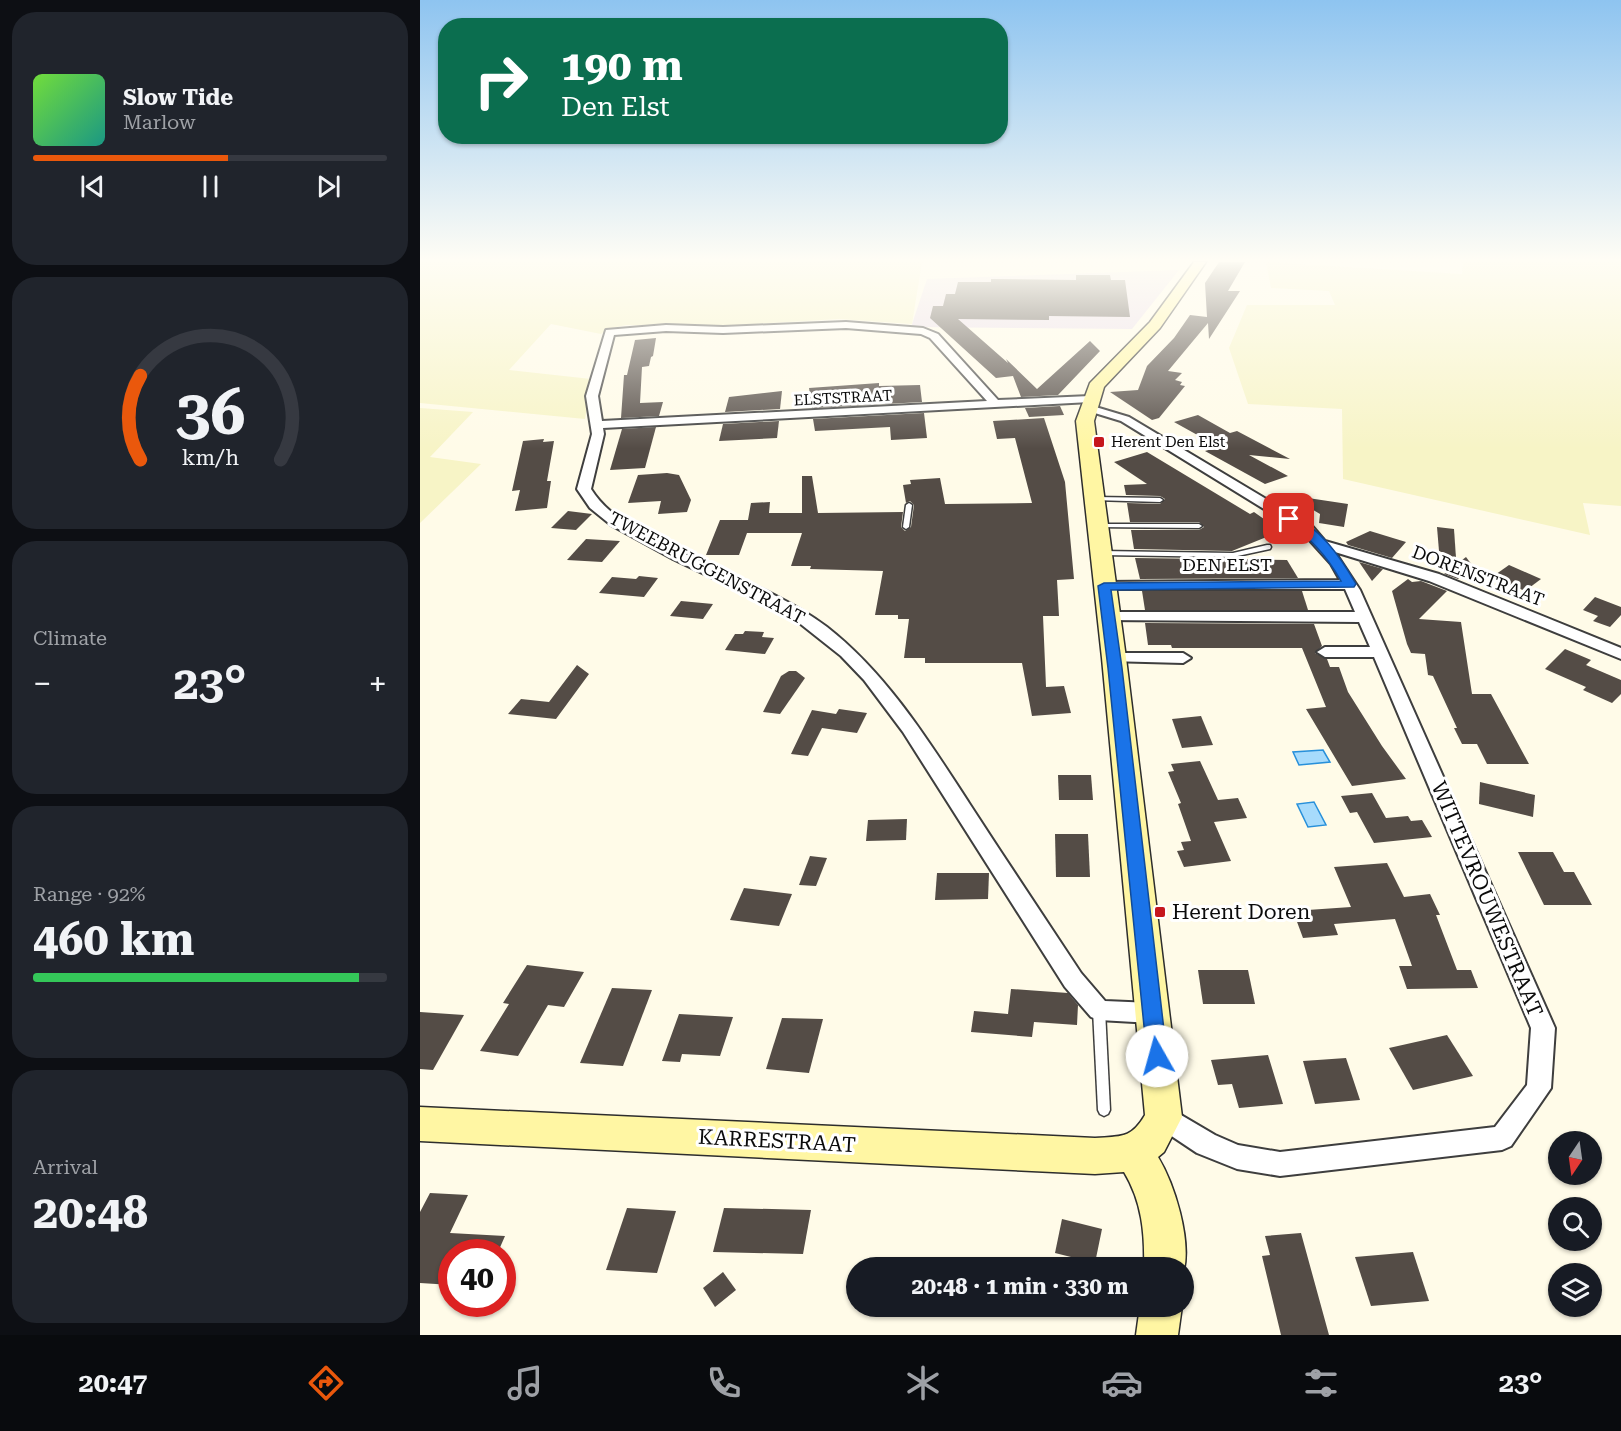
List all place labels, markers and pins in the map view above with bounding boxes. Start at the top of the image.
place label: Herent Den Elst [1111,433,1226,451]
marker: Herent Den Elst [1092,435,1106,449]
pin [1263,493,1314,544]
place label: Herent Doren [1172,900,1311,924]
marker: Herent Doren [1153,905,1167,919]

